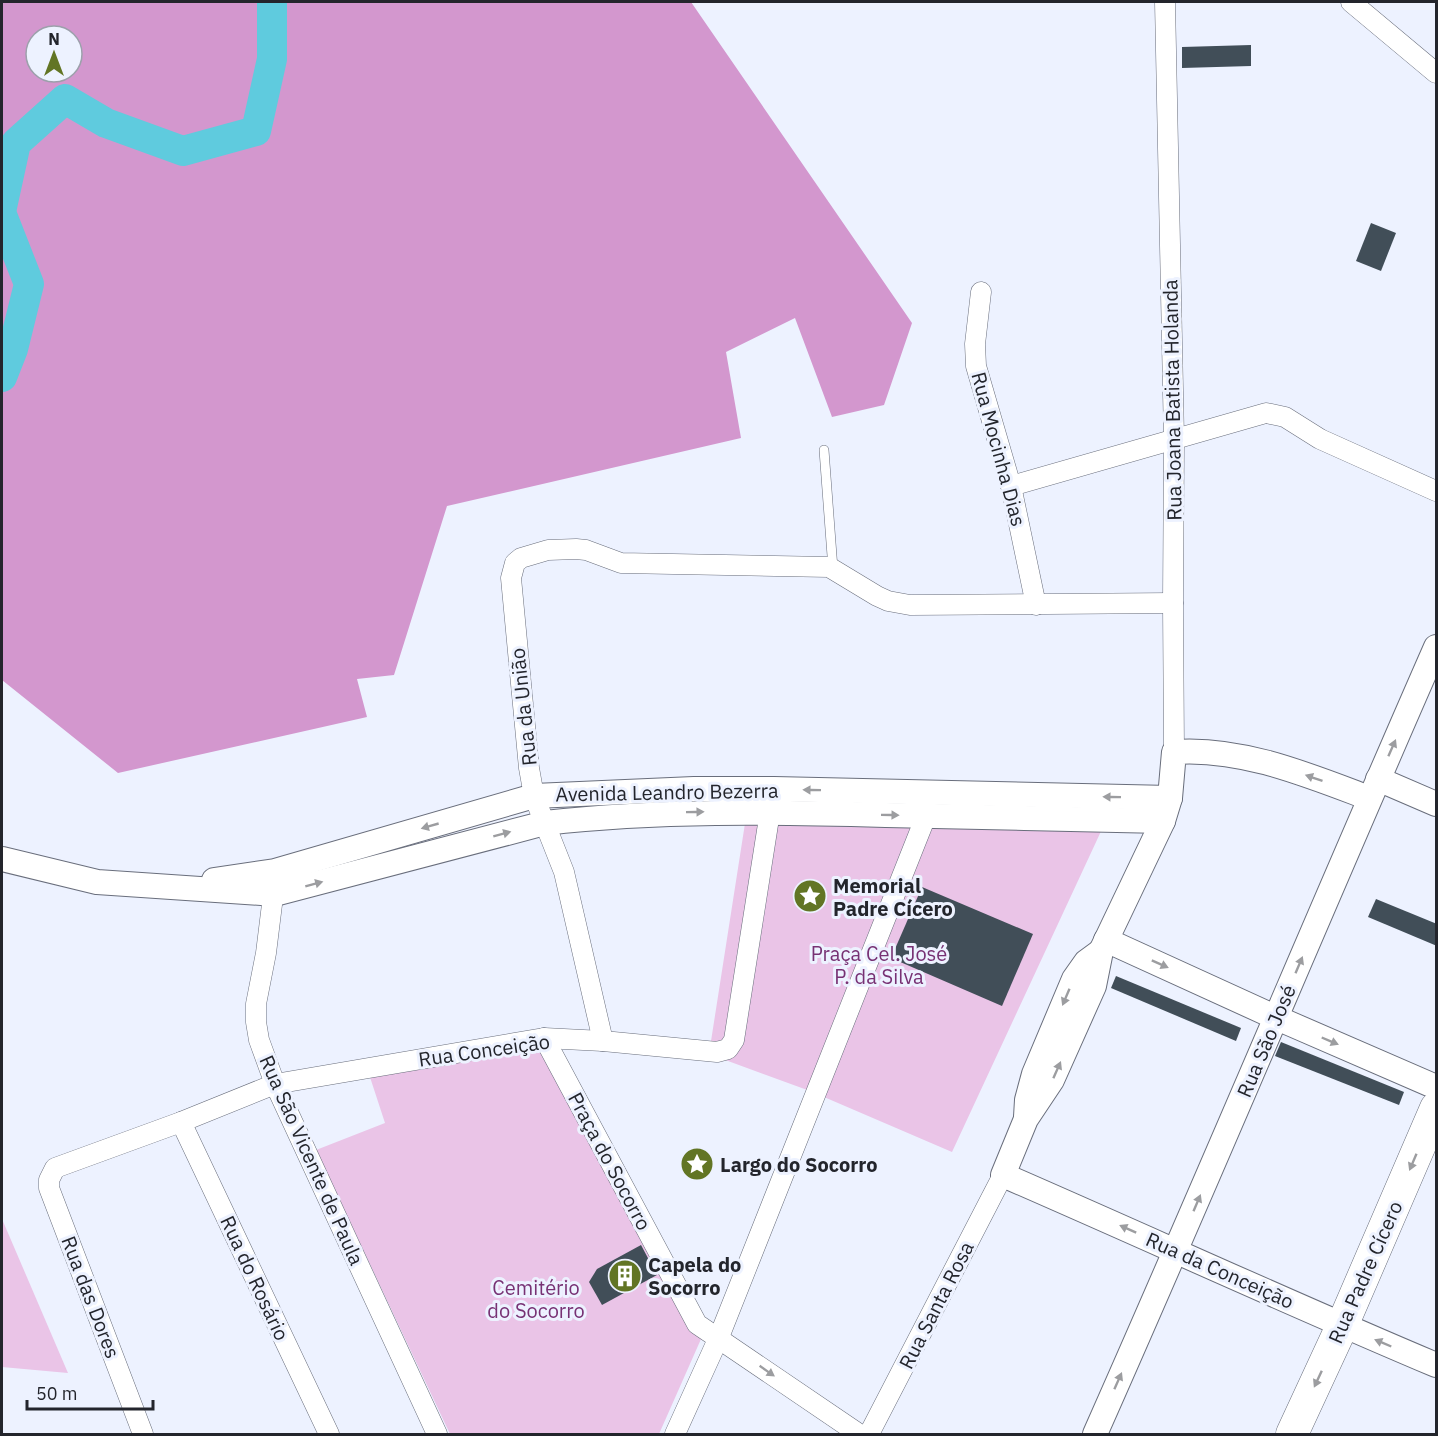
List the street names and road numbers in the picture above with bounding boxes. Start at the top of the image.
street label: Rua Joana Batista Holanda [1156,279,1188,521]
street label: Rua Mocinha Dias [965,369,1033,529]
street label: Rua da União [503,647,543,767]
street label: Avenida Leandro Bezerra [555,777,779,807]
street label: Rua São José [1230,981,1302,1101]
street label: Rua Conceição [417,1027,551,1073]
street label: Rua São Vicente de Paula [253,1051,371,1270]
street label: Praça do Socorro [562,1087,658,1235]
street label: Rua Padre Cícero [1321,1196,1409,1348]
street label: Rua do Rosário [214,1211,296,1345]
street label: Rua da Conceição [1142,1225,1298,1315]
street label: Rua das Dores [55,1232,127,1362]
street label: Rua Santa Rosa [892,1236,980,1373]

